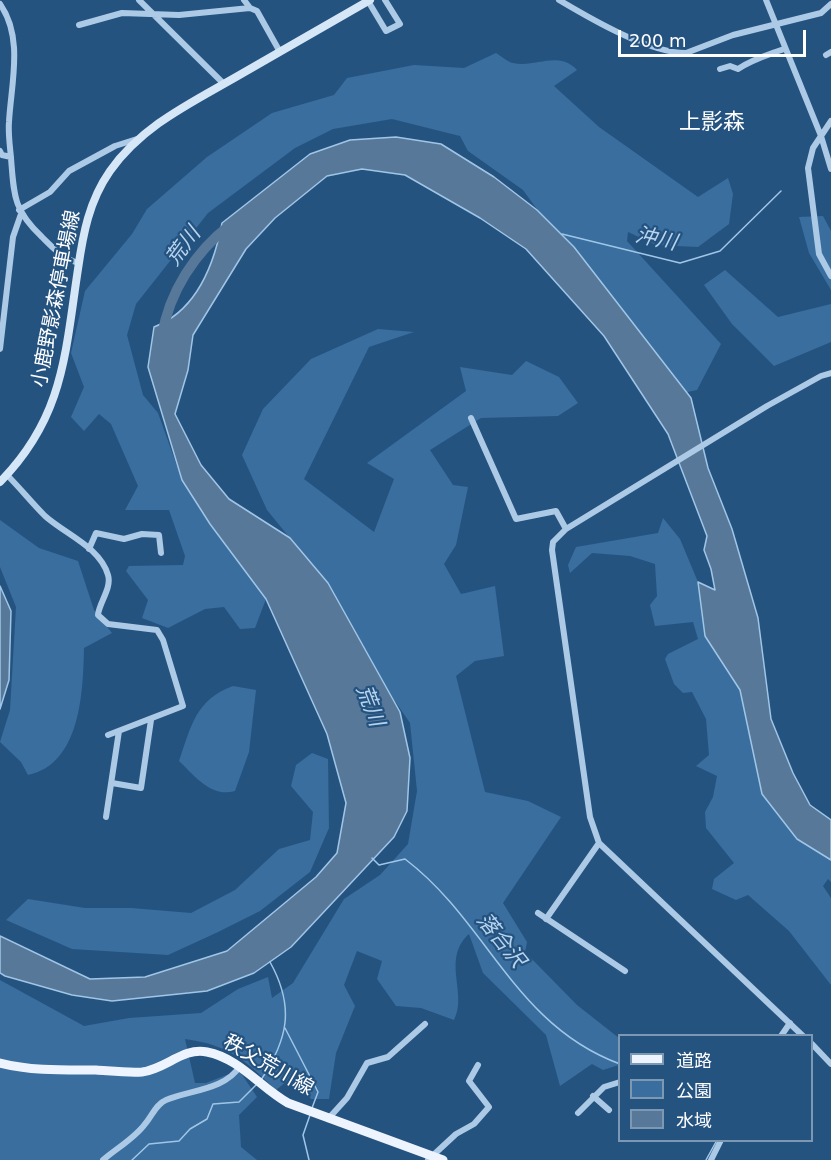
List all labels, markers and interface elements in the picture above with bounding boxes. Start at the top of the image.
scale bar [621,18,808,56]
text: 200 m [629,30,687,51]
district label: 上影森 [679,110,745,136]
street label: 小鹿野影森停車場線 [28,208,86,390]
water label: 荒川 [161,223,207,271]
water label: 沖川 [633,223,679,257]
water label: 荒川 [350,682,388,730]
water label: 落合沢 [470,909,530,973]
street label: 秩父荒川線 [219,1031,317,1101]
legend [618,1034,813,1142]
text: 道路 [676,1050,712,1071]
text: 公園 [676,1080,712,1101]
text: 水域 [676,1110,712,1131]

